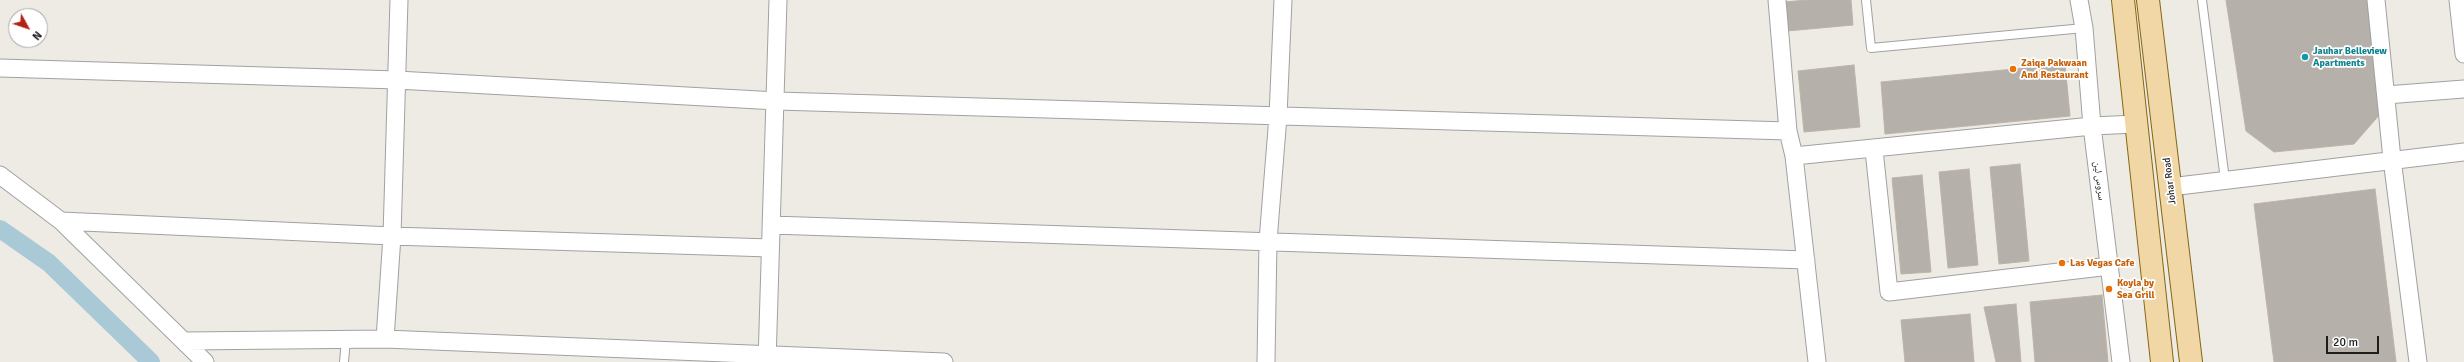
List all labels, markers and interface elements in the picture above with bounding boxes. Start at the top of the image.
north arrow [8,8,48,48]
text: N [29,28,44,43]
place label: Jauhar Belleview Apartments [2313,45,2387,68]
marker: Jauhar Belleview Apartments [2300,52,2310,62]
place label: Zaiqa Pakwaan And Restaurant [2021,57,2088,80]
marker: Zaiqa Pakwaan And Restaurant [2008,64,2018,74]
street label: Johar Road [2161,157,2179,205]
street label: سروس لین [2091,161,2107,201]
place label: Las Vegas Cafe [2070,257,2134,269]
marker: Las Vegas Cafe [2057,258,2067,268]
place label: Koyla by Sea Grill [2117,277,2155,300]
marker: Koyla by Sea Grill [2104,284,2114,294]
scale bar [2328,328,2381,354]
text: 20 m [2333,335,2358,350]

